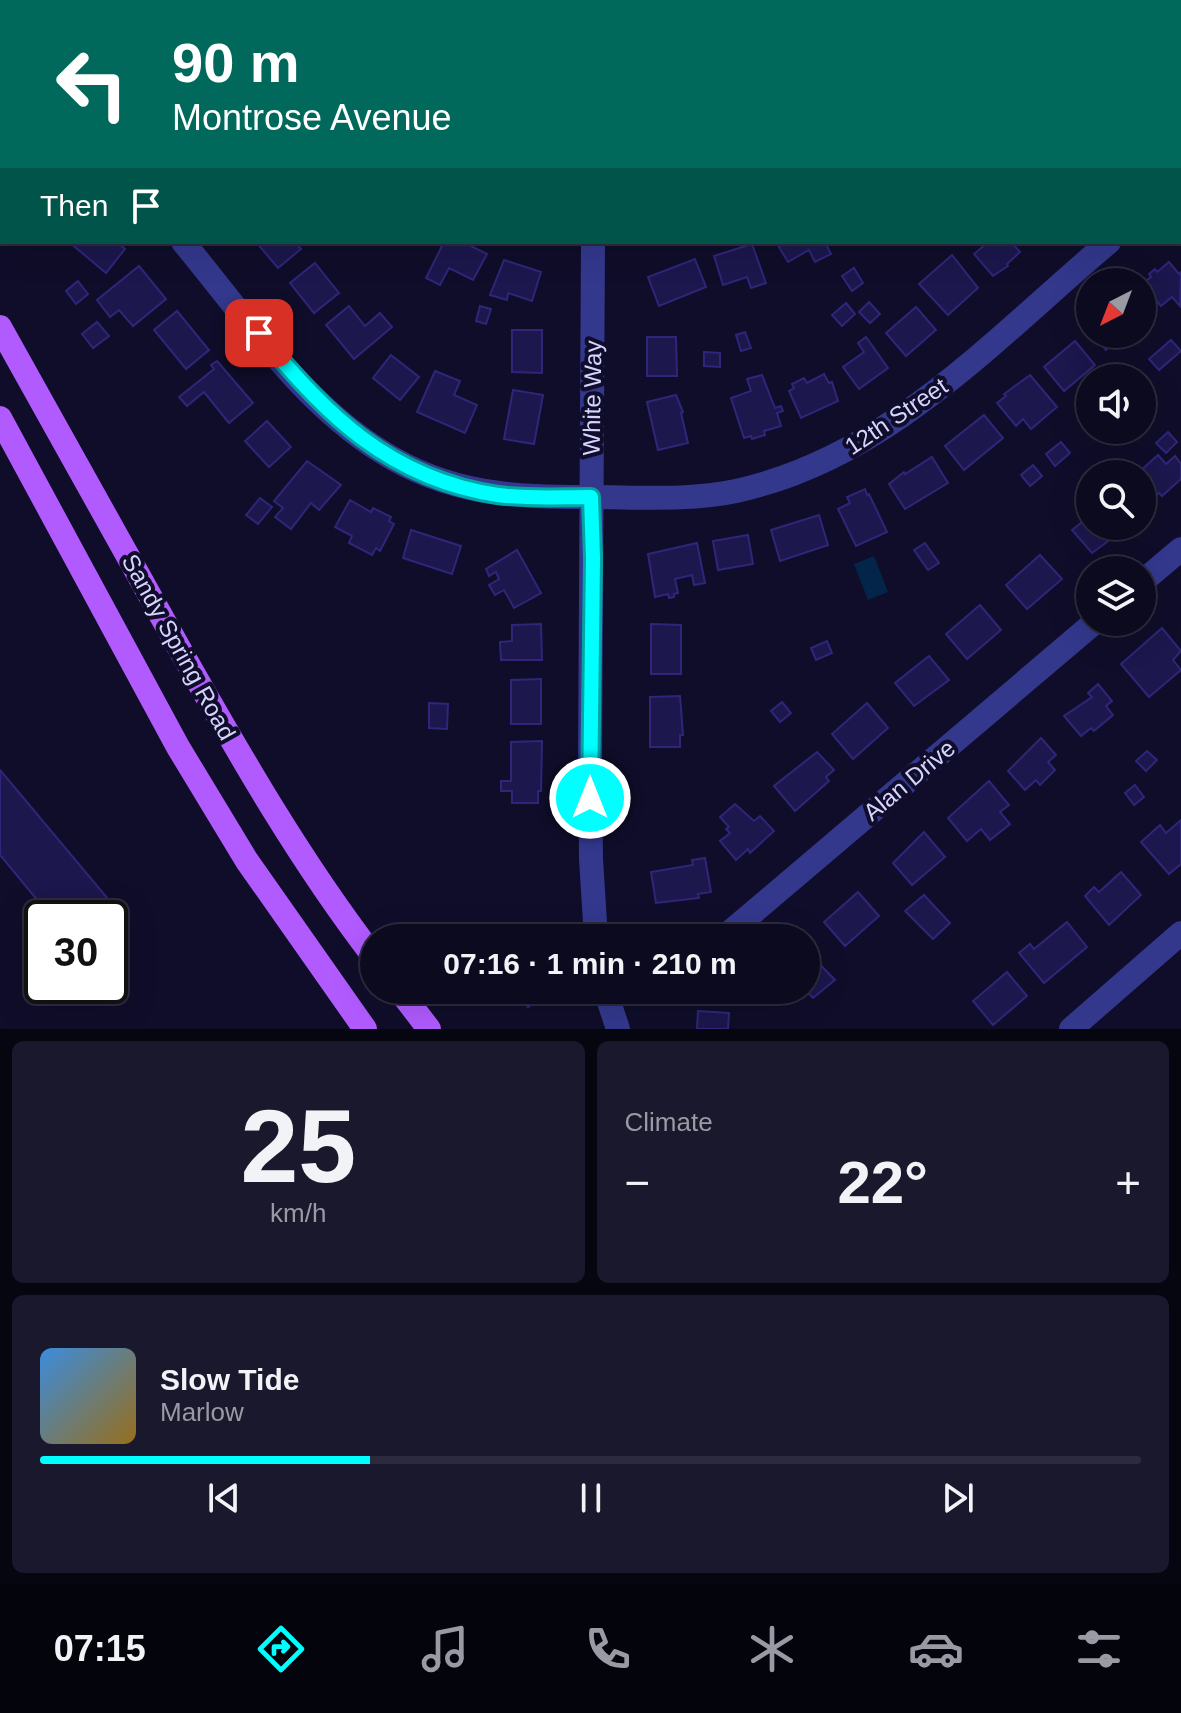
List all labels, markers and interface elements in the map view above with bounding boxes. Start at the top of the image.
text: 90 m [172,31,300,94]
icon: left [40,32,144,136]
text: Montrose Avenue [172,97,452,138]
icon: arrive [124,184,168,228]
text: Then [40,189,108,222]
north arrow [1076,268,1156,348]
map controls [1076,268,1156,636]
pin [225,299,293,367]
icon: arrive [237,311,281,355]
street label: White Way [577,340,607,456]
button: sound [1076,364,1156,444]
street label: 12th Street [840,372,952,460]
button: search [1076,460,1156,540]
street label: Sandy Spring Road [117,549,241,745]
button: layers [1076,556,1156,636]
street label: Alan Drive [858,734,960,826]
position arrow [548,756,632,840]
speed limit sign: 30 [24,900,128,1004]
text: 07:16 · 1 min · 210 m [443,947,737,980]
text: 25 [240,1088,356,1204]
text: Climate [625,1107,713,1137]
text: 22° [837,1149,928,1216]
text: − [625,1158,650,1207]
text: + [1115,1158,1141,1207]
text: km/h [270,1198,326,1228]
text: Slow Tide [160,1363,299,1396]
text: Marlow [160,1397,244,1427]
icon: previous [202,1476,246,1520]
icon: pause [569,1476,613,1520]
icon: next [936,1476,980,1520]
icon: directions [253,1621,309,1677]
icon: music [417,1621,473,1677]
icon: phone [580,1621,636,1677]
icon: climate [744,1621,800,1677]
icon: car [908,1621,964,1677]
icon: filters [1071,1621,1127,1677]
text: 07:15 [54,1628,146,1669]

